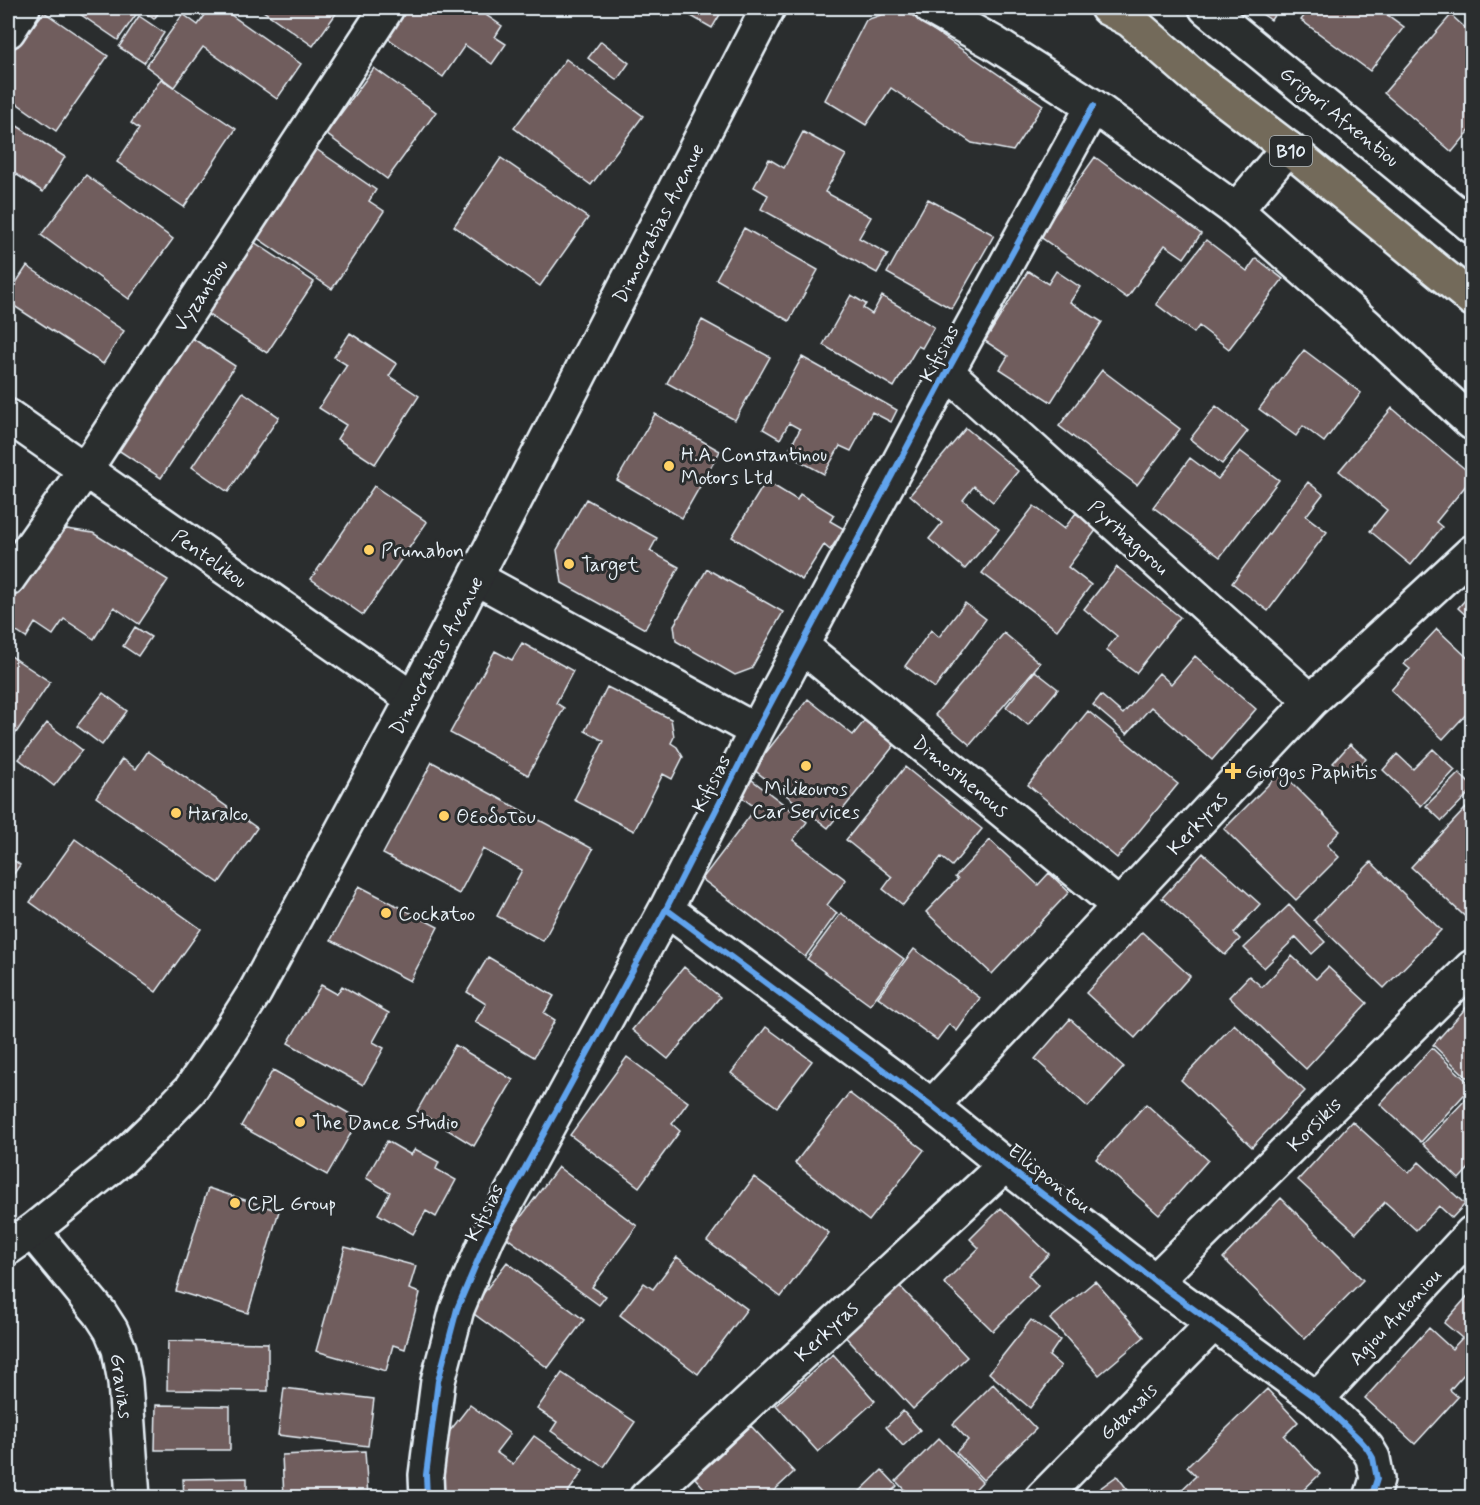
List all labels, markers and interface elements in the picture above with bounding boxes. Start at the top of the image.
street label: Grigori Afxentiou [1273,60,1405,175]
road number: B10 [1270,136,1312,166]
street label: Dimocratias Avenue [607,139,711,308]
street label: Vyzantiou [168,254,235,338]
street label: Kifisias [914,320,967,387]
place label: H.A. Constantinou Motors Ltd [681,442,827,492]
marker: H.A. Constantinou Motors Ltd [662,459,676,473]
street label: Pyrthagorou [1082,494,1174,582]
street label: Pentelikou [166,523,252,595]
place label: Prunabon [381,538,464,565]
marker: Prunabon [362,543,376,557]
place label: Target [581,552,639,580]
marker: Target [562,557,576,571]
street label: Dimocratias Avenue [384,572,491,740]
street label: Dimosthenous [906,730,1014,824]
street label: Kifisias [686,750,738,817]
marker: Milikouros Car Services [799,759,813,773]
place label: Giorgos Paphitis [1245,759,1377,787]
marker: Giorgos Paphitis [1226,764,1240,778]
place label: Milikouros Car Services [752,776,860,826]
street label: Kerkyras [1162,786,1235,862]
place label: Haralco [188,801,248,828]
place label: Θεοδοτου [456,804,536,831]
marker: Haralco [169,806,183,820]
marker: Θεοδοτου [437,809,451,823]
place label: Cockatoo [398,901,475,928]
marker: Cockatoo [379,906,393,920]
street label: Korsikis [1282,1092,1348,1158]
place label: The Dance Studio [312,1110,458,1137]
marker: The Dance Studio [293,1115,307,1129]
street label: Ellispontou [1002,1138,1097,1220]
street label: Kifisias [459,1179,511,1246]
place label: CPL Group [247,1191,336,1218]
marker: CPL Group [228,1196,242,1210]
street label: Agiou Antoniou [1344,1262,1449,1372]
street label: Kerkyras [789,1296,865,1369]
street label: Gravias [103,1352,138,1421]
street label: Gdanais [1094,1377,1164,1447]

